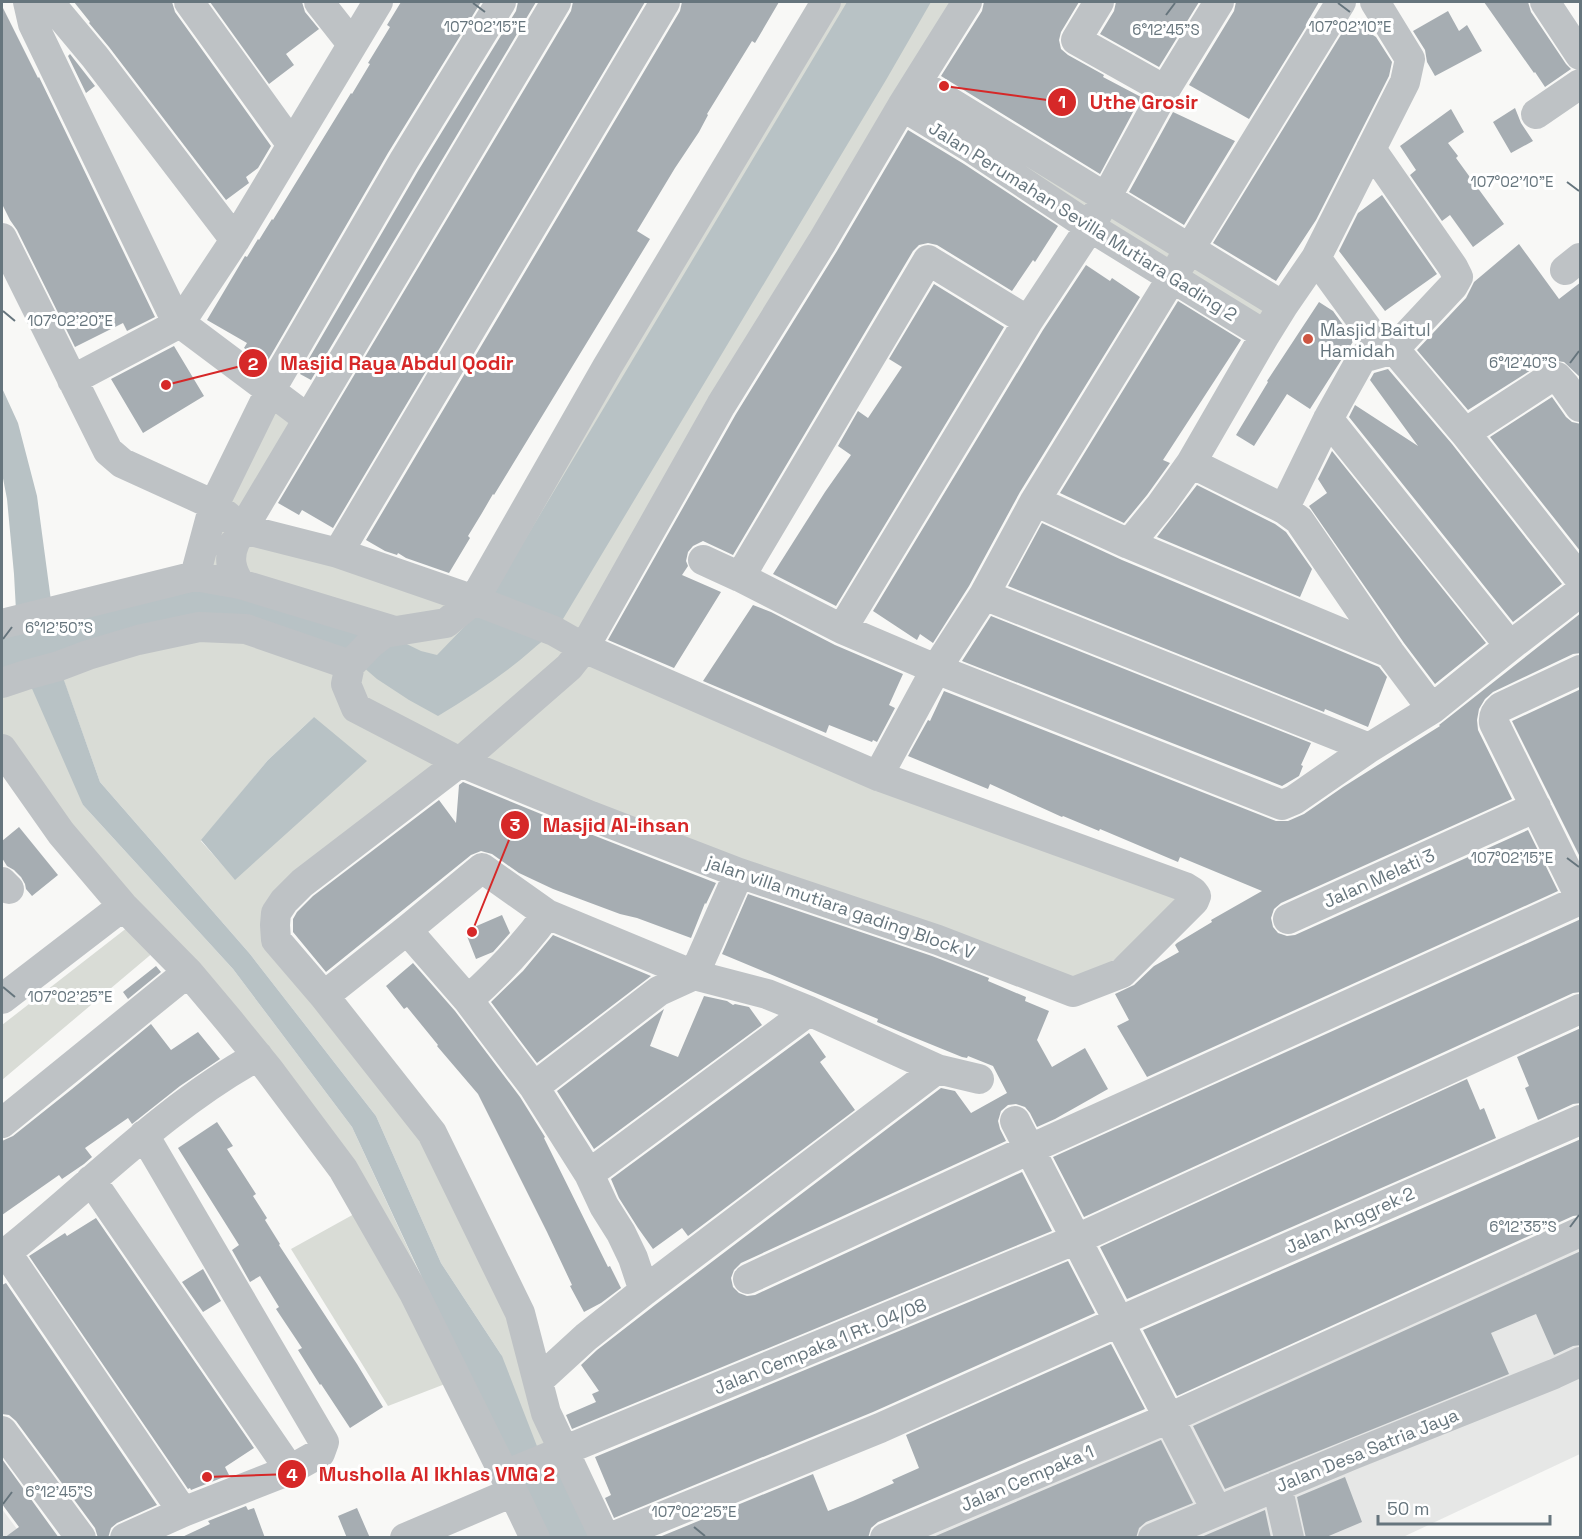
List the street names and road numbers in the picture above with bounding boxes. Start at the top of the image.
street label: Jalan Perumahan Sevilla Mutiara Gading 2 [925,116,1241,326]
street label: Jalan Melati 3 [1320,843,1438,913]
street label: jalan villa mutiara gading Block V [703,850,978,964]
street label: Jalan Anggrek 2 [1282,1181,1418,1259]
street label: Jalan Cempaka 1 Rt. 04/08 [710,1293,930,1399]
street label: Jalan Desa Satria Jaya [1272,1403,1462,1497]
street label: Jalan Cempaka 1 [957,1440,1097,1516]

